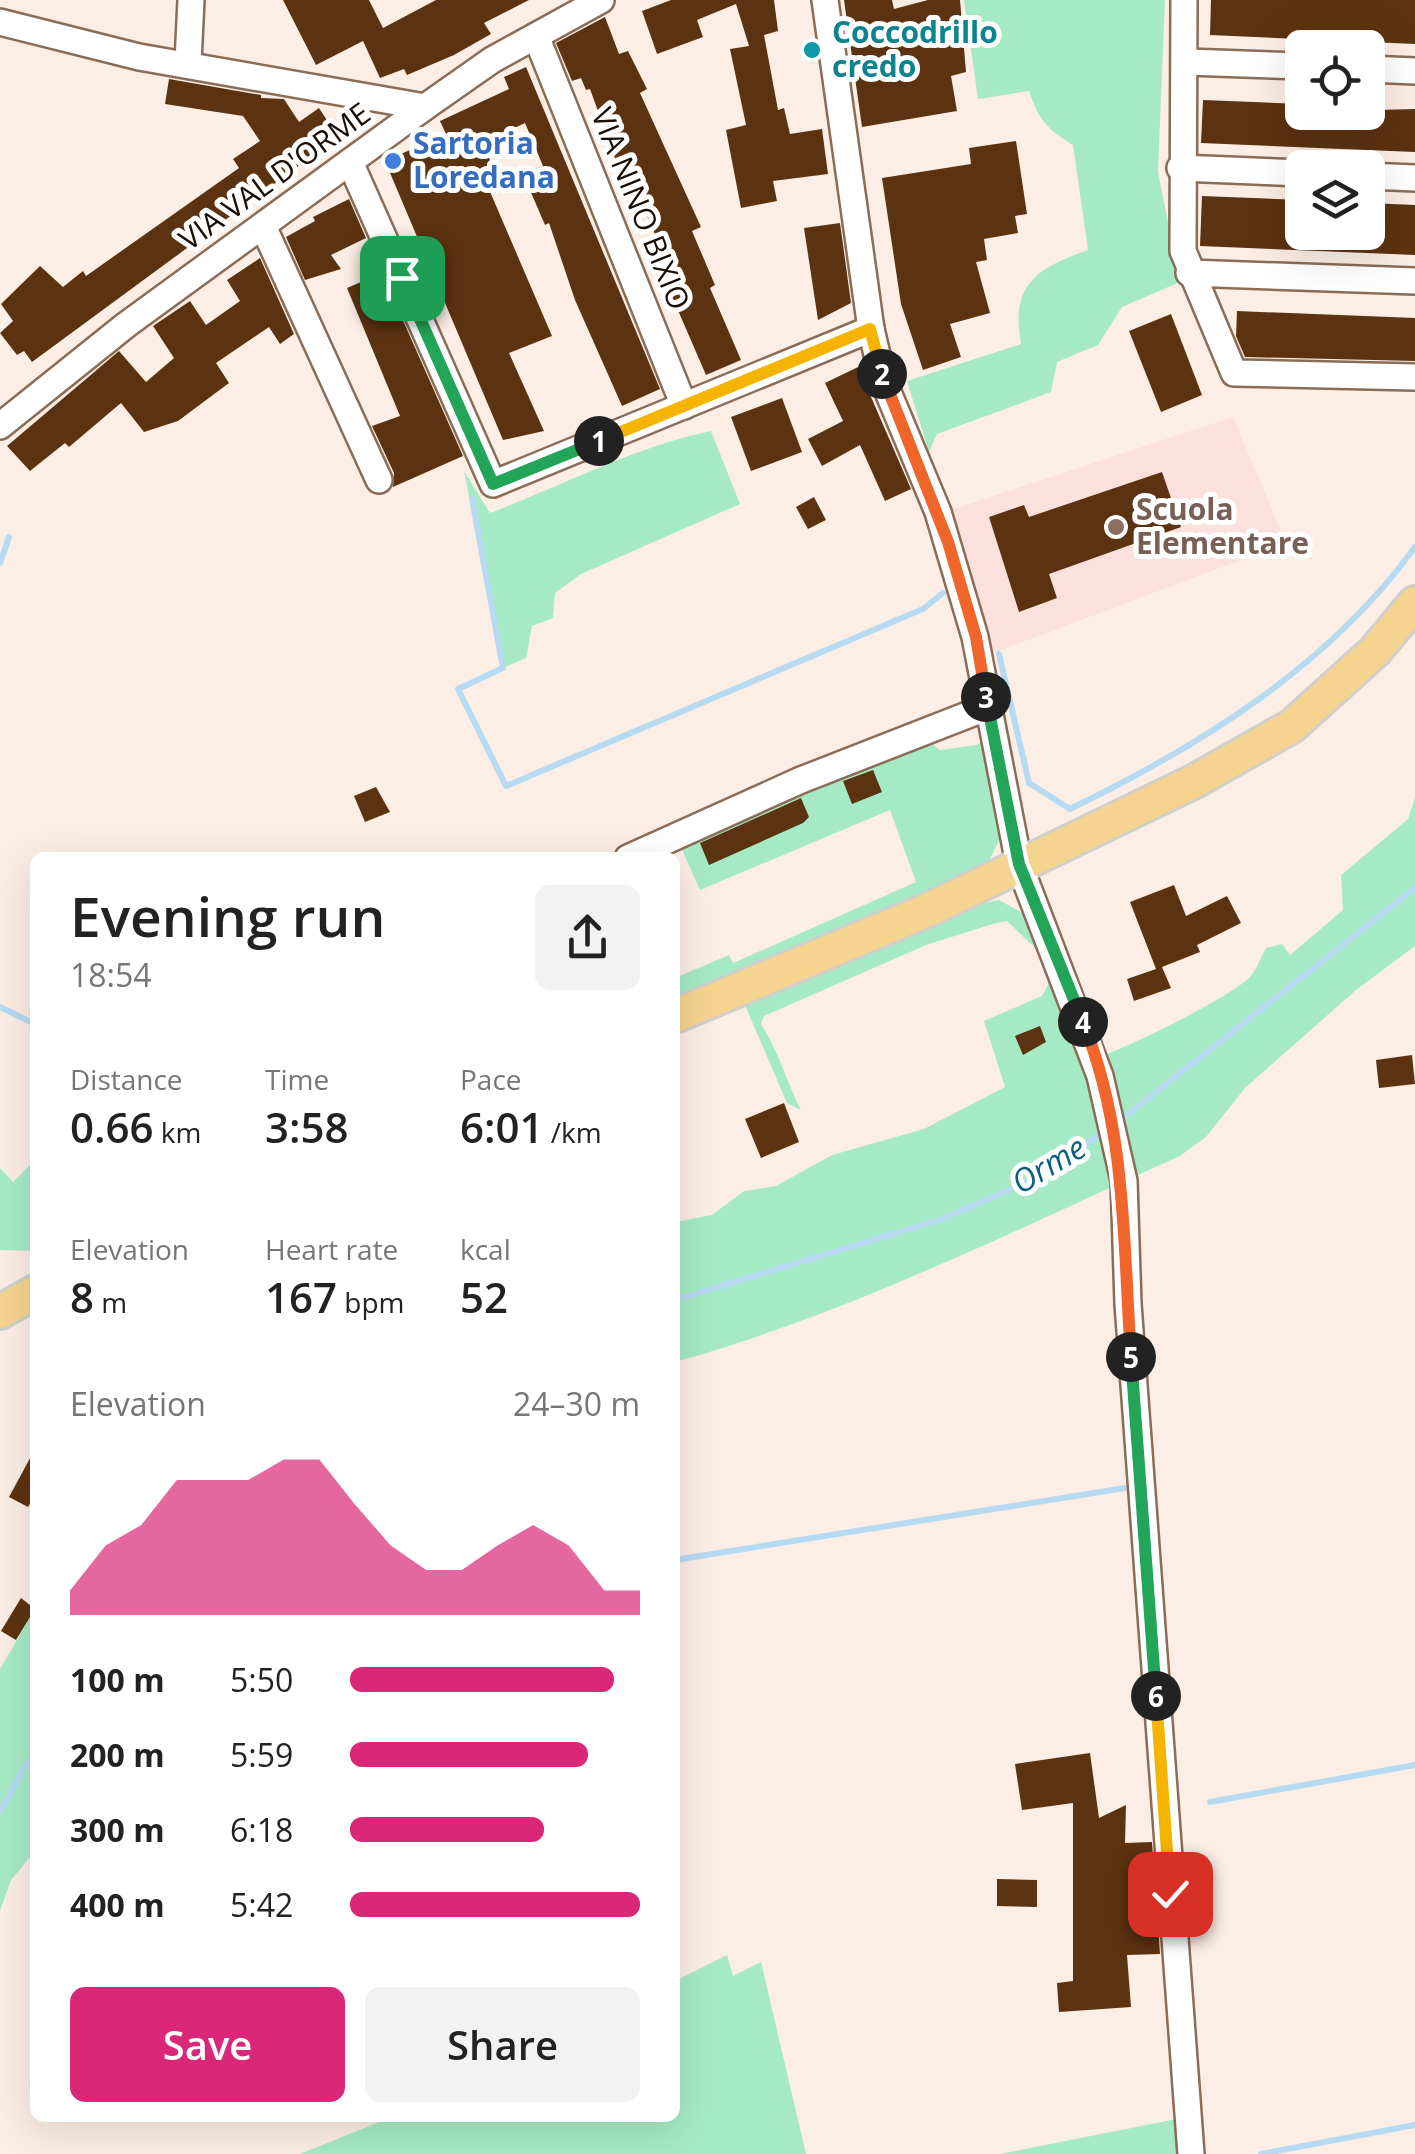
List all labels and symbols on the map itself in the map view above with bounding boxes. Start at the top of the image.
place label: Coccodrillo credo [832,11,998,86]
marker: Coccodrillo credo [801,39,823,61]
street label: VIA VAL D'ORME [170,92,378,259]
street label: VIA NINO BIXIO [582,101,701,316]
place label: Sartoria Loredana [413,122,555,197]
marker: Sartoria Loredana [382,150,404,172]
pin [360,236,445,321]
pin: 2 [857,349,907,399]
pin: 1 [574,416,624,466]
place label: Scuola Elementare [1136,488,1309,563]
marker: Scuola Elementare [1105,516,1127,538]
pin: 3 [961,672,1011,722]
pin: 4 [1058,997,1108,1047]
water label: Orme [1003,1125,1093,1203]
pin: 5 [1106,1332,1156,1382]
pin: 6 [1131,1671,1181,1721]
pin [1128,1852,1213,1937]

